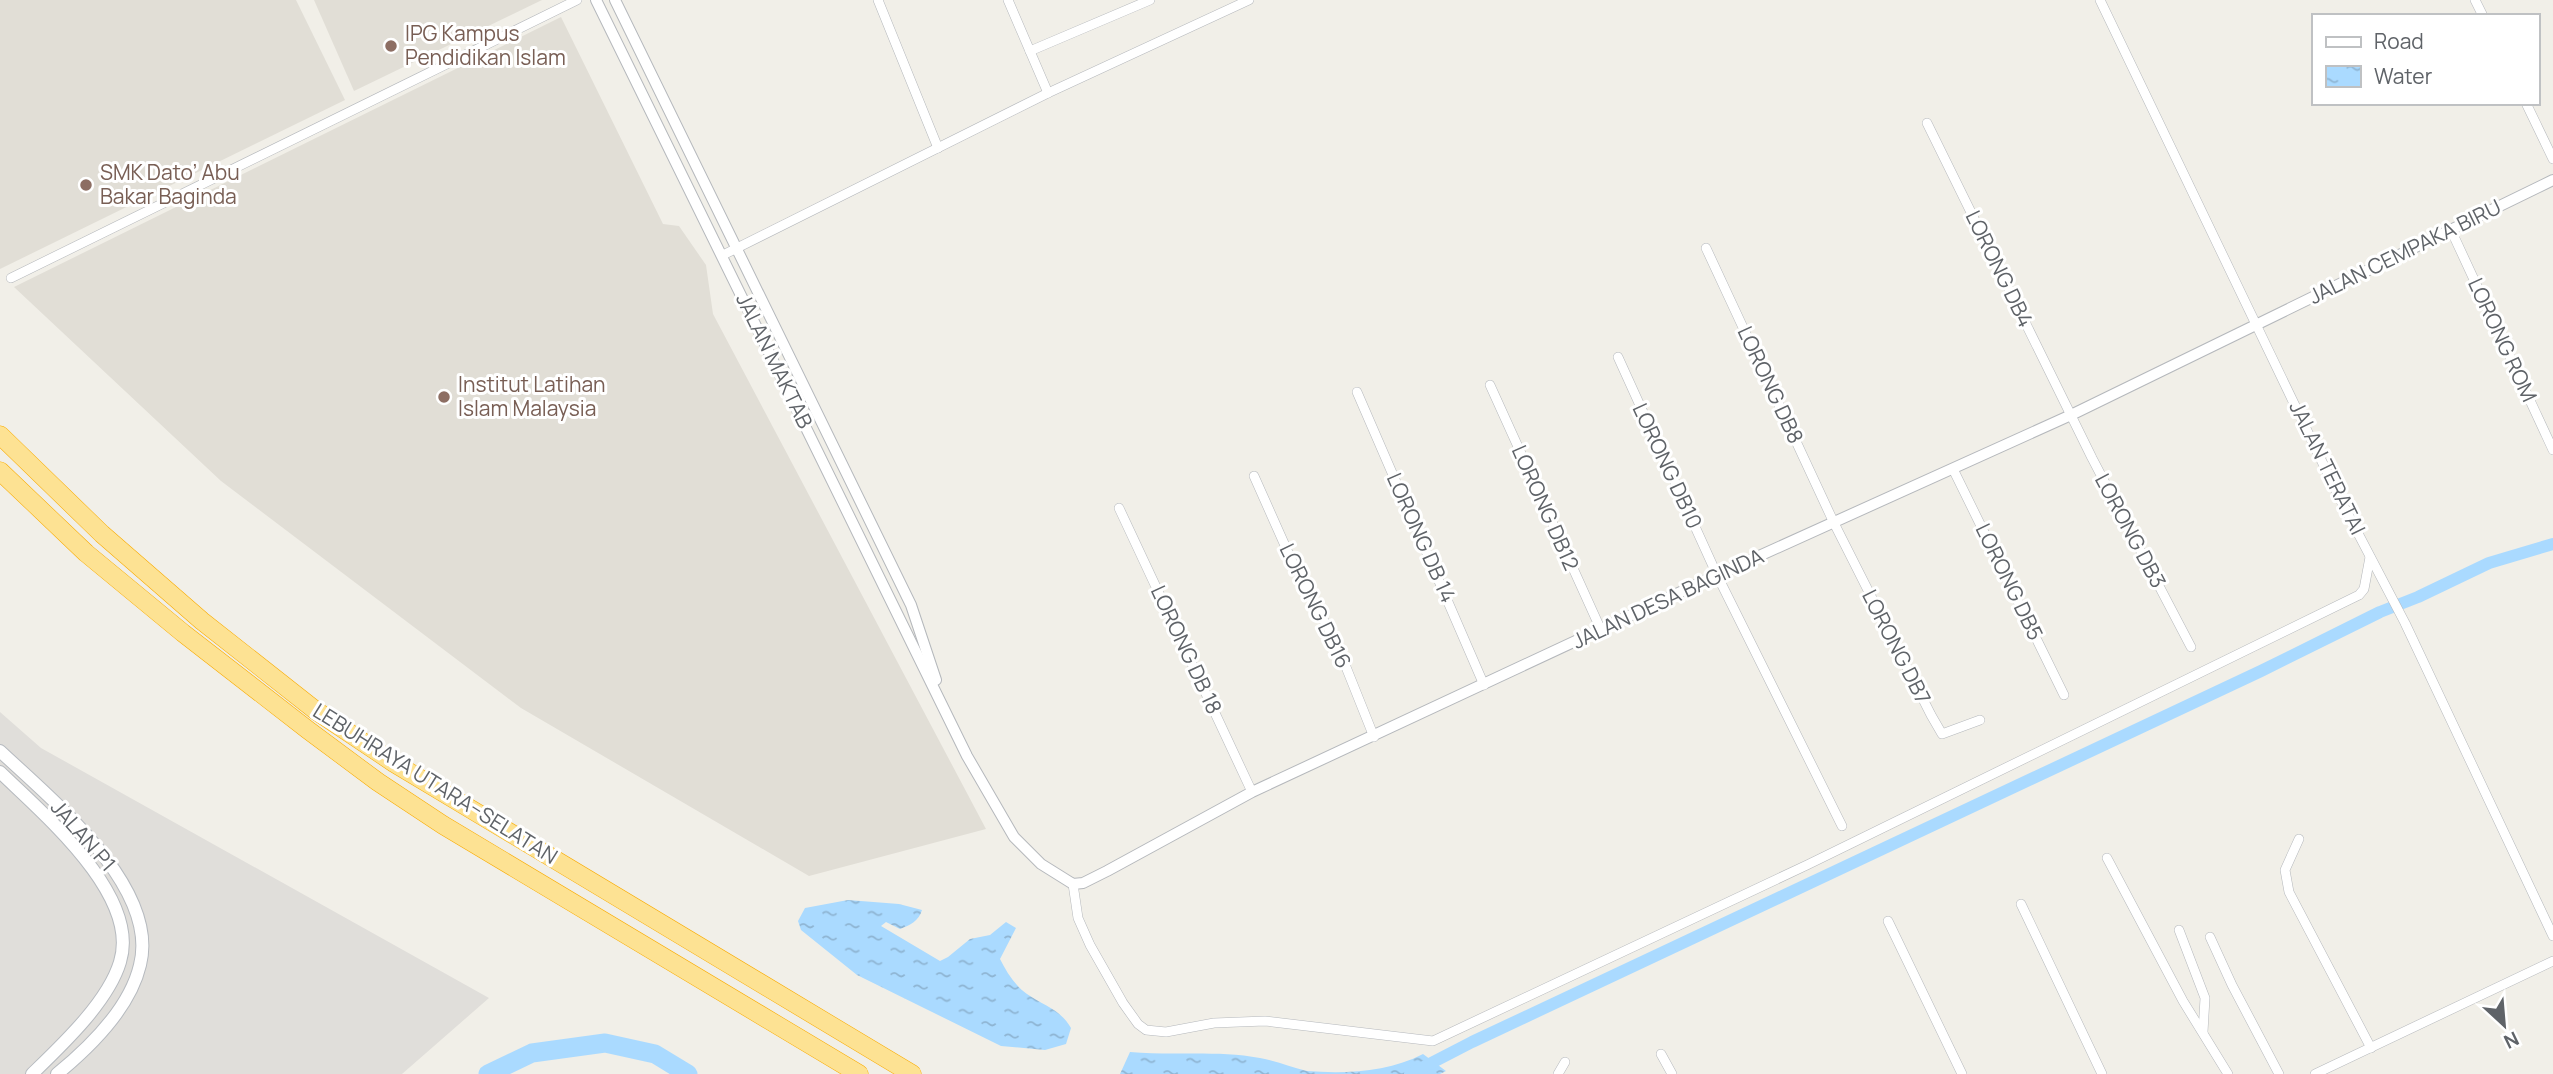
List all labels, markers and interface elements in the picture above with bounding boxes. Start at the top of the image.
legend [2312,14,2539,105]
place label: IPG Kampus Pendidikan Islam [405,19,566,71]
text: Road [2374,27,2424,55]
marker: IPG Kampus Pendidikan Islam [383,38,399,54]
text: Water [2374,62,2433,90]
place label: SMK Dato’ Abu Bakar Baginda [100,158,240,210]
marker: SMK Dato’ Abu Bakar Baginda [78,177,94,193]
street label: JALAN CEMPAKA BIRU [2304,192,2505,310]
street label: LORONG DB4 [1960,205,2040,332]
street label: LORONG ROM [2462,273,2544,406]
street label: JALAN MAKTAB [730,288,820,433]
street label: LORONG DB8 [1731,321,1810,448]
place label: Institut Latihan Islam Malaysia [458,370,606,422]
marker: Institut Latihan Islam Malaysia [436,389,452,405]
street label: JALAN TERATAI [2283,396,2372,539]
street label: LORONG DB10 [1627,398,1709,533]
street label: LORONG DB12 [1506,440,1586,575]
street label: LORONG DB 14 [1381,468,1463,607]
street label: LORONG DB3 [2089,468,2173,593]
street label: LORONG DB5 [1970,519,2050,645]
street label: LORONG DB16 [1274,539,1358,673]
street label: JALAN DESA BAGINDA [1567,541,1768,655]
street label: LORONG DB 18 [1145,581,1229,718]
street label: LORONG DB7 [1856,585,1938,709]
street label: LEBUHRAYA UTARA–SELATAN [308,696,563,870]
street label: JALAN P1 [45,794,123,877]
north arrow [2469,990,2539,1060]
text: N [2500,1026,2523,1055]

